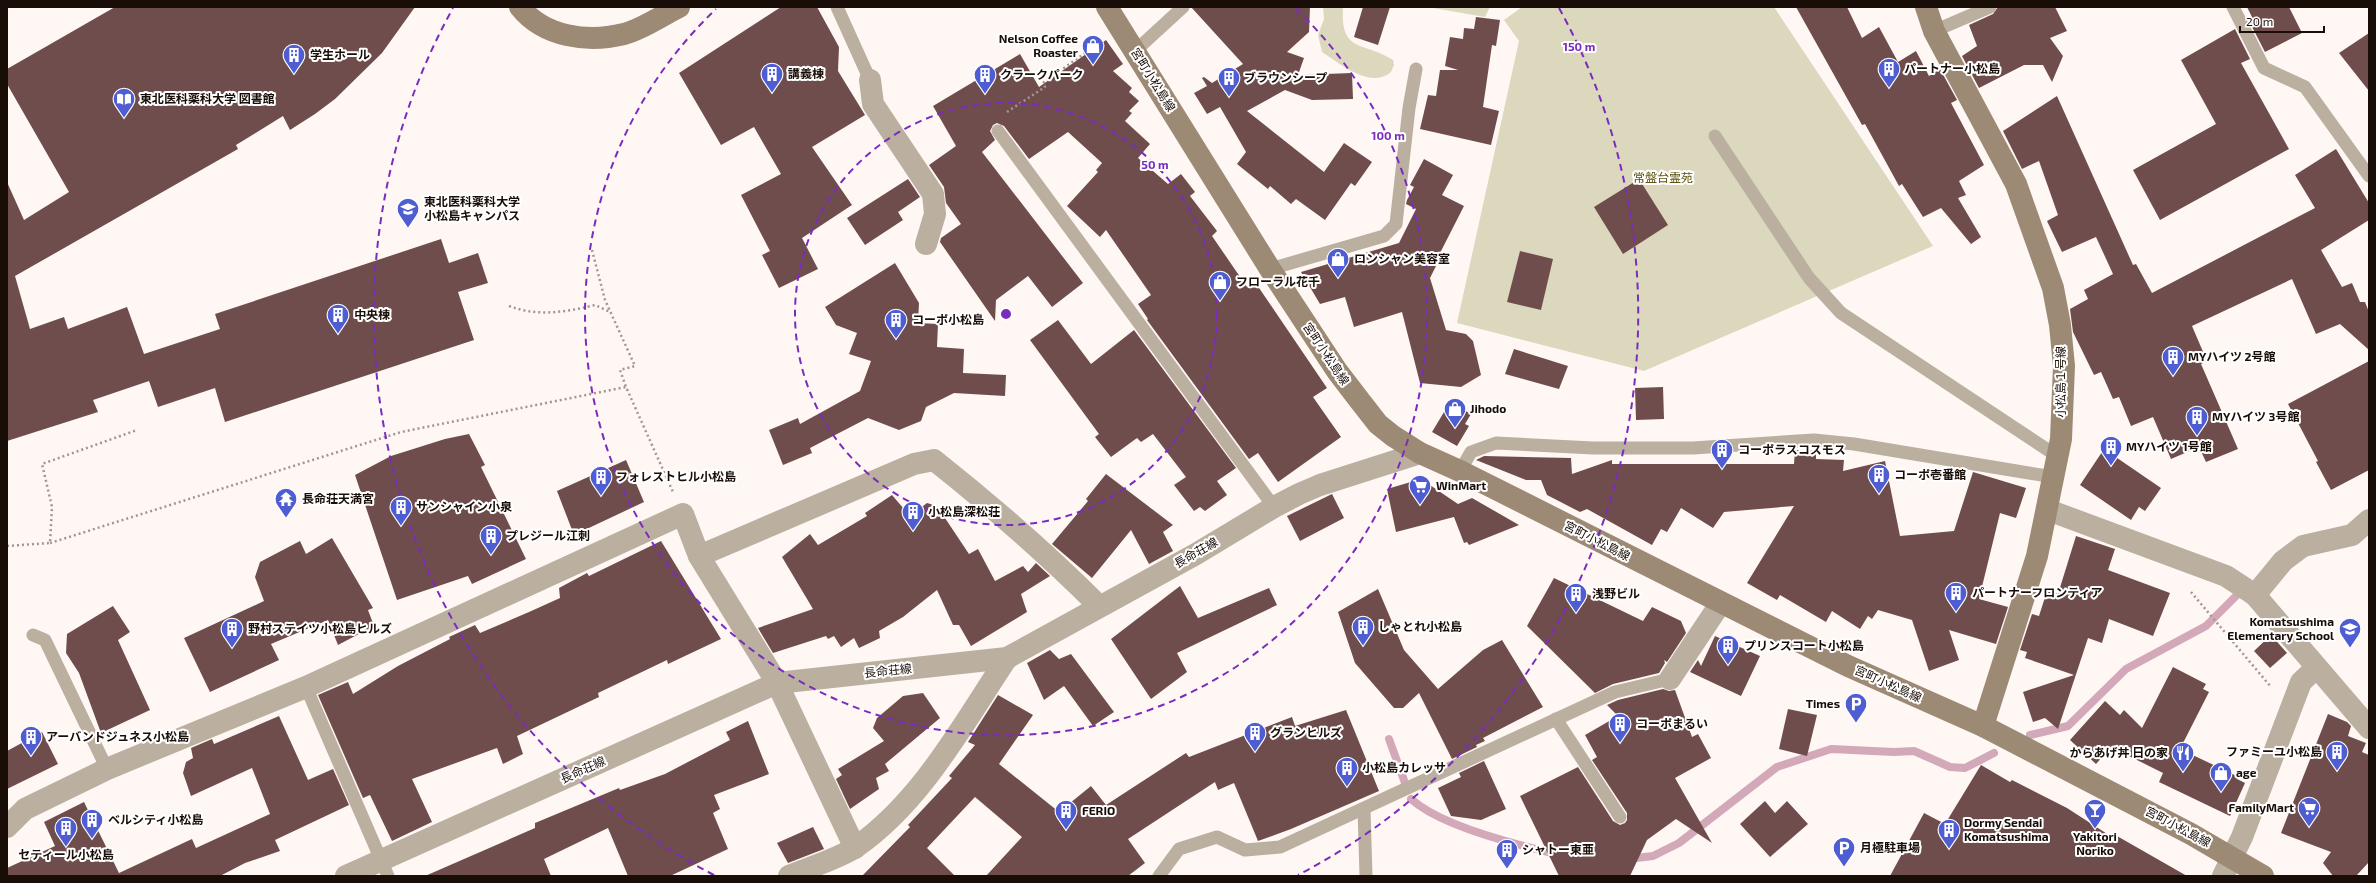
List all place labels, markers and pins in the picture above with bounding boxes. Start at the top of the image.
place label: Nelson Coffee Roaster [999,31,1078,59]
shop icon: Nelson Coffee Roaster [1080,33,1106,66]
building icon: 学生ホール [281,42,307,75]
place label: 学生ホール [310,47,370,61]
building icon: パートナー小松島 [1876,56,1902,89]
building icon: 講義棟 [759,61,785,94]
place label: パートナー小松島 [1904,61,2000,75]
building icon: クラークパーク [972,62,998,95]
building icon: ブラウンシープ [1216,65,1242,98]
place label: 講義棟 [788,66,824,80]
place label: クラークパーク [1000,67,1083,81]
place label: ブラウンシープ [1244,70,1327,84]
library icon: 東北医科薬科大学 図書館 [111,86,137,119]
place label: 東北医科薬科大学 図書館 [140,91,275,105]
place label: 東北医科薬科大学 小松島キャンパス [424,194,520,222]
school or university icon: 東北医科薬科大学 小松島キャンパス [395,196,421,229]
shop icon: ロンシャン美容室 [1325,246,1351,279]
place label: ロンシャン美容室 [1354,251,1450,265]
shop icon: フローラル花千 [1207,269,1233,302]
place label: フローラル花千 [1236,274,1320,288]
building icon: 中央棟 [325,302,351,335]
place label: 中央棟 [354,307,390,321]
building icon: コーポ小松島 [883,307,909,340]
centre of rings [999,307,1013,321]
place label: コーポ小松島 [912,312,984,326]
building icon: MYハイツ 2号館 [2160,344,2186,377]
place label: MYハイツ 2号館 [2188,349,2276,363]
shop icon: Jihodo [1442,396,1468,429]
place label: Jihodo [1470,401,1506,415]
building icon: MYハイツ 3号館 [2184,404,2210,437]
place label: MYハイツ 3号館 [2212,409,2299,423]
building icon: MYハイツ 1号館 [2098,434,2124,467]
building icon: コーポラスコスモス [1709,437,1735,470]
place label: MYハイツ 1号館 [2126,439,2212,453]
place label: コーポラスコスモス [1738,442,1846,456]
building icon: コーポ壱番館 [1866,462,1892,495]
building icon: フォレストヒル小松島 [588,464,614,497]
place label: コーポ壱番館 [1894,467,1966,481]
place label: フォレストヒル小松島 [616,469,736,483]
supermarket icon: WinMart [1407,473,1433,506]
place label: WinMart [1436,478,1486,492]
temple icon: 長命荘天満宮 [273,486,299,519]
place label: 長命荘天満宮 [302,491,374,505]
building icon: サンシャイン小泉 [388,494,414,527]
place label: サンシャイン小泉 [416,499,512,513]
building icon: 小松島深松荘 [900,499,926,532]
place label: 小松島深松荘 [928,504,1000,518]
building icon: プレジール江刺 [478,523,504,556]
place label: プレジール江刺 [506,528,590,542]
building icon: パートナーフロンティア [1943,580,1969,613]
building icon: 浅野ビル [1563,581,1589,614]
place label: パートナーフロンティア [1972,585,2103,599]
place label: 浅野ビル [1592,586,1640,600]
building icon: しゃとれ小松島 [1350,614,1376,647]
place label: Komatsushima Elementary School [2227,614,2334,643]
building icon: 野村ステイツ小松島ヒルズ [219,616,245,649]
school or university icon: Komatsushima Elementary School [2337,616,2363,649]
place label: しゃとれ小松島 [1378,619,1462,633]
place label: 野村ステイツ小松島ヒルズ [248,621,392,635]
building icon: プリンスコート小松島 [1715,633,1741,666]
place label: プリンスコート小松島 [1744,638,1864,652]
parking icon: Times [1843,691,1869,724]
place label: Times [1806,696,1840,710]
building icon: コーポまるい [1607,711,1633,744]
place label: コーポまるい [1636,716,1708,730]
building icon: グランヒルズ [1242,720,1268,753]
building icon: アーバンドジュネス小松島 [18,724,44,757]
place label: グランヒルズ [1270,725,1342,739]
place label: アーバンドジュネス小松島 [46,729,189,743]
building icon: ファミーユ小松島 [2324,739,2350,772]
restaurant icon: からあげ丼 日の家 [2170,740,2196,773]
place label: ファミーユ小松島 [2226,744,2322,758]
place label: からあげ丼 日の家 [2069,745,2168,759]
building icon: 小松島カレッサ [1334,755,1360,788]
place label: 小松島カレッサ [1362,760,1446,774]
shop icon: age [2208,760,2234,793]
place label: age [2236,765,2257,779]
supermarket icon: FamilyMart [2296,795,2322,828]
bar icon: Yakitori Noriko [2082,797,2108,830]
building icon: FERIO [1053,798,1079,831]
place label: FamilyMart [2229,800,2294,815]
place label: FERIO [1082,803,1115,817]
building icon: ベルシティ小松島 [79,807,105,840]
place label: ベルシティ小松島 [108,812,203,826]
building icon: セティール小松島 [53,815,79,848]
place label: Dormy Sendai Komatsushima [1964,815,2049,843]
building icon: Dormy Sendai Komatsushima [1936,817,1962,850]
place label: Yakitori Noriko [2073,829,2117,857]
parking icon: 月極駐車場 [1831,835,1857,868]
building icon: シャトー東亜 [1494,837,1520,870]
place label: 月極駐車場 [1860,840,1920,854]
place label: シャトー東亜 [1522,842,1594,856]
place label: セティール小松島 [18,847,114,861]

